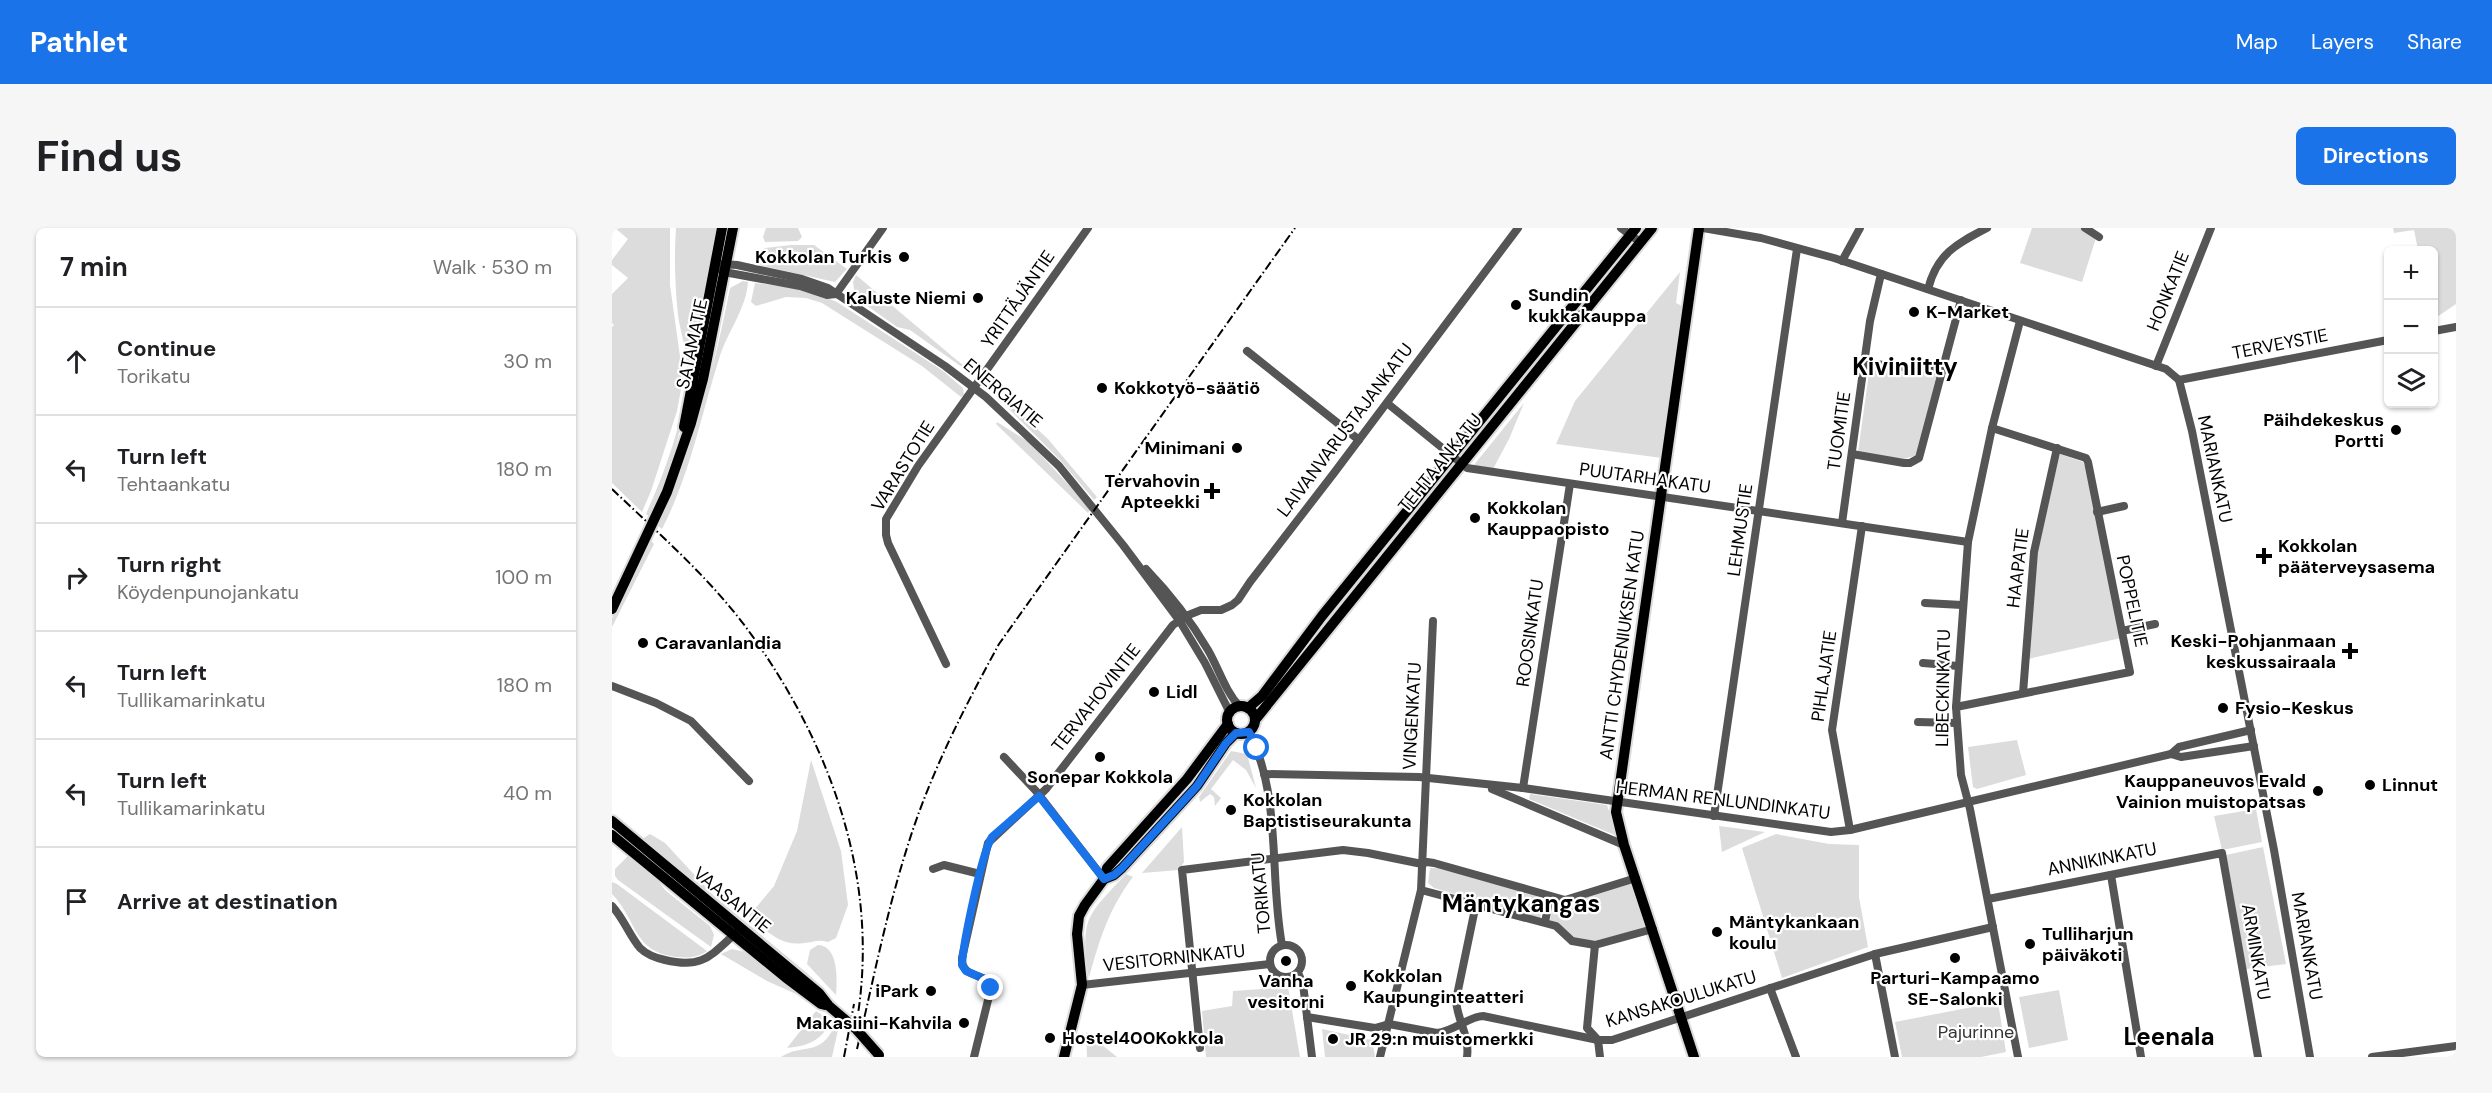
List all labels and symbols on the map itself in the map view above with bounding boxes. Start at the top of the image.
place label: Kokkolan Turkis [755,245,892,269]
street label: YRITTÄJÄNTIE [976,246,1060,352]
street label: HONKATIE [2141,247,2195,335]
marker: Kokkolan Turkis [897,250,911,264]
place label: Sundin kukkakauppa [1528,283,1646,328]
place label: Kaluste Niemi [846,286,966,310]
marker: Kaluste Niemi [971,291,985,305]
street label: SATAMATIE [671,297,713,391]
marker: Sundin kukkakauppa [1509,298,1523,312]
place label: K-Market [1926,300,2009,324]
marker: K-Market [1907,305,1921,319]
street label: TERVEYSTIE [2230,323,2330,365]
street label: LAIVANVARUSTAJANKATU [1272,338,1418,522]
district label: Kiviniitty [1852,351,1958,382]
street label: ENERGIATIE [958,353,1048,433]
place label: Kokkotyö-säätiö [1114,376,1260,400]
marker: Kokkotyö-säätiö [1095,381,1109,395]
street label: TUOMITIE [1822,390,1856,472]
place label: Päihdekeskus Portti [2263,408,2384,453]
street label: TEHTAANKATU [1393,409,1487,517]
street label: MARIANKATU [2192,413,2238,525]
street label: VARASTOTIE [866,416,940,516]
marker: Päihdekeskus Portti [2389,423,2403,437]
place label: Minimani [1145,436,1225,460]
marker: Minimani [1230,441,1244,455]
street label: PUUTARHAKATU [1578,457,1712,499]
place label: Tervahovin Apteekki [1105,469,1200,514]
street label: LEHMUSTIE [1722,482,1758,578]
marker: Tervahovin Apteekki [1205,484,1219,498]
place label: Kokkolan Kauppaopisto [1487,496,1609,541]
marker: Kokkolan Kauppaopisto [1468,511,1482,525]
street label: HAAPATIE [2001,527,2035,609]
street label: ANTTI CHYDENIUKSEN KATU [1594,529,1650,761]
place label: Kokkolan pääterveysasema [2278,534,2435,579]
marker: Kokkolan pääterveysasema [2255,547,2273,565]
street label: POPPELITIE [2111,553,2153,649]
street label: ROOSINKATU [1511,578,1549,688]
street label: PIHLAJATIE [1806,629,1842,723]
street label: LIBECKINKATU [1930,629,1956,747]
place label: Keski-Pohjanmaan keskussairaala [2170,629,2336,674]
place label: Caravanlandia [655,631,781,655]
marker: Caravanlandia [636,636,650,650]
street label: TERVAHOVINTIE [1046,639,1146,757]
marker: Keski-Pohjanmaan keskussairaala [2341,642,2359,660]
street label: VINGENKATU [1397,662,1427,770]
place label: Lidl [1166,680,1198,704]
marker: Lidl [1147,685,1161,699]
place label: Fysio-Keskus [2235,696,2354,720]
marker: Fysio-Keskus [2216,701,2230,715]
route start [1243,734,1269,760]
marker: Sonepar Kokkola [1093,750,1107,764]
place label: Sonepar Kokkola [1027,765,1173,789]
place label: Kauppaneuvos Evald Vainion muistopatsas [2116,769,2306,814]
place label: Linnut [2382,773,2438,797]
street label: HERMAN RENLUNDINKATU [1614,775,1832,825]
marker: Linnut [2363,778,2377,792]
marker: Kauppaneuvos Evald Vainion muistopatsas [2311,784,2325,798]
place label: Kokkolan Baptistiseurakunta [1243,788,1412,833]
marker: Kokkolan Baptistiseurakunta [1224,803,1238,817]
street label: ANNIKINKATU [2045,837,2159,881]
street label: TORIKATU [1246,851,1276,935]
street label: VAASANTIE [688,861,776,939]
district label: Mäntykangas [1442,888,1600,919]
street label: MARIANKATU [2286,890,2328,1002]
street label: ARMINKATU [2236,902,2276,1002]
place label: Mäntykankaan koulu [1729,910,1859,955]
place label: Tulliharjun päiväkoti [2042,922,2134,967]
marker: Mäntykankaan koulu [1710,925,1724,939]
marker: Tulliharjun päiväkoti [2023,937,2037,951]
street label: VESITORNINKATU [1102,939,1246,977]
marker: Parturi-Kampaamo SE-Salonki [1948,951,1962,965]
marker: Vanha vesitorni [1279,954,1293,968]
place label: Kokkolan Kaupunginteatteri [1363,964,1524,1009]
street label: KANSAKOULUKATU [1603,965,1759,1033]
place label: Parturi-Kampaamo SE-Salonki [1870,966,2040,1011]
place label: Vanha vesitorni [1247,969,1325,1014]
route end [977,974,1003,1000]
place label: iPark [875,979,920,1003]
marker: Kokkolan Kaupunginteatteri [1344,979,1358,993]
marker: iPark [924,984,938,998]
place label: Makasiini-Kahvila [796,1011,952,1035]
marker: Makasiini-Kahvila [957,1016,971,1030]
park label: Pajurinne [1938,1020,2014,1044]
district label: Leenala [2123,1021,2215,1052]
place label: Hostel400Kokkola [1062,1026,1224,1050]
place label: JR 29:n muistomerkki [1345,1027,1534,1051]
marker: Hostel400Kokkola [1043,1031,1057,1045]
marker: JR 29:n muistomerkki [1326,1032,1340,1046]

